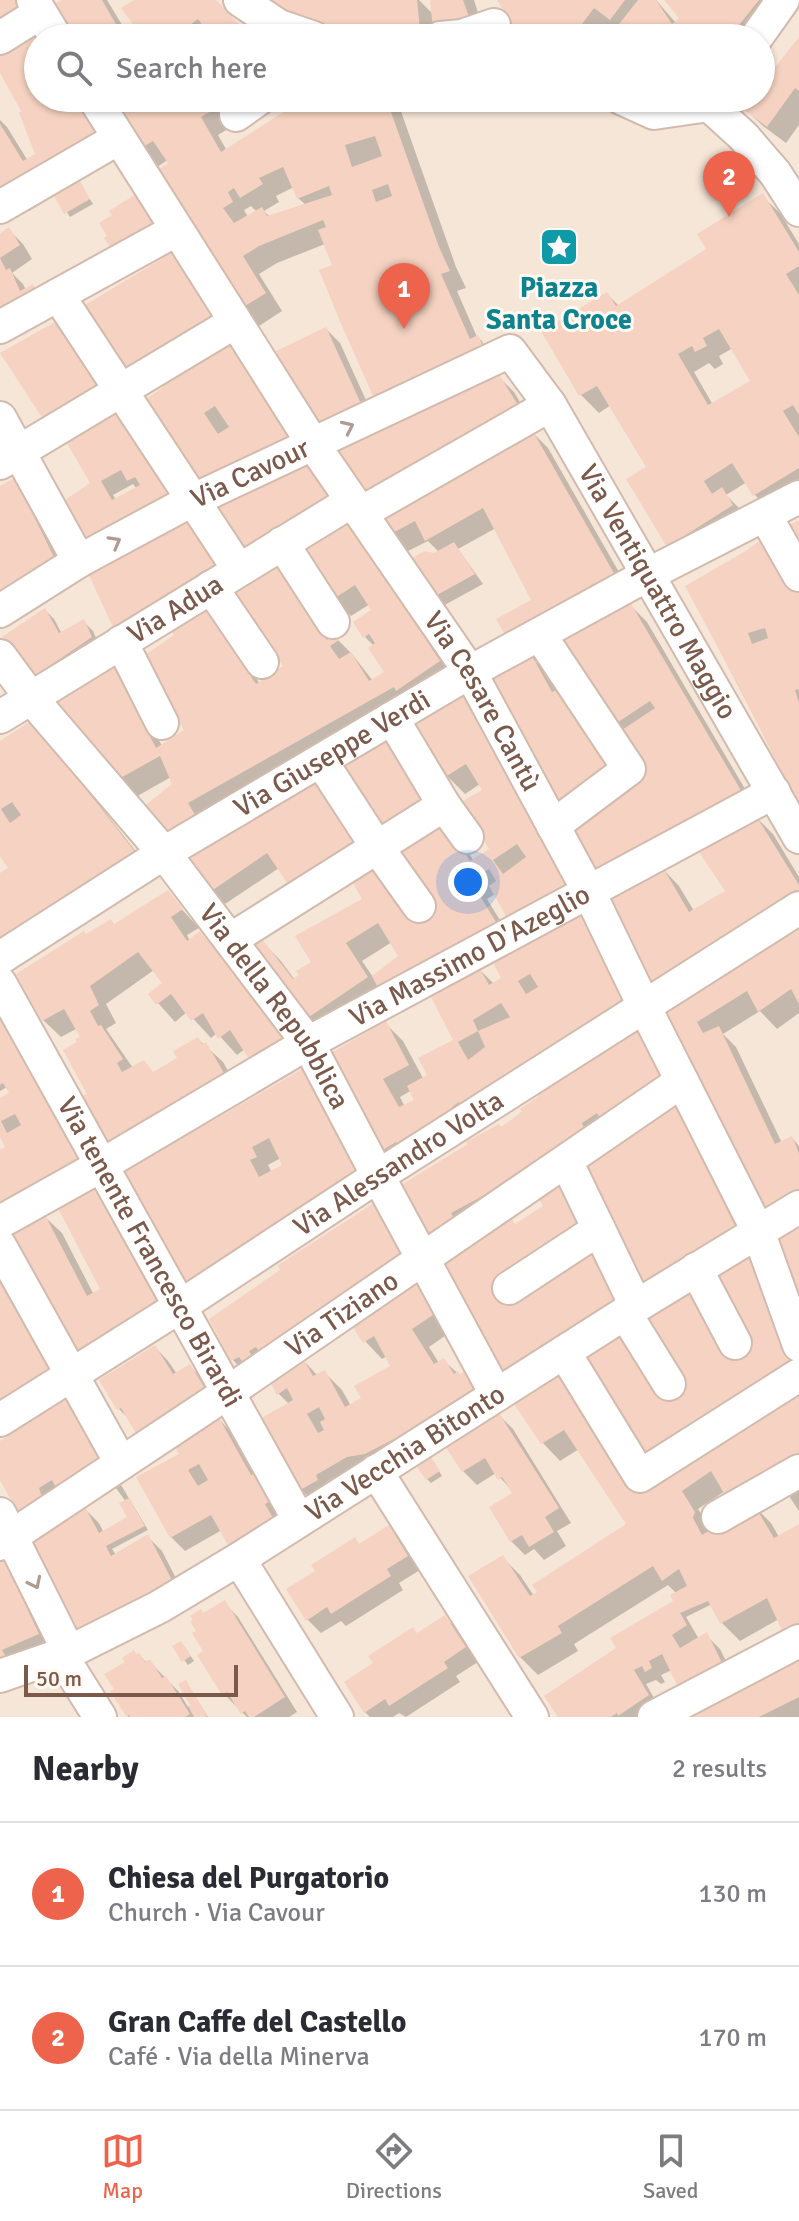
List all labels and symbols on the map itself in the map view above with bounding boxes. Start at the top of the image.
pin: 2 [703,151,755,217]
place icon: Piazza Santa Croce [538,226,580,268]
pin: 1 [378,263,430,329]
place label: Piazza Santa Croce [486,271,632,337]
one-way arrow [340,421,354,437]
street label: Via Cavour [186,431,316,516]
street label: Via Ventiquattro Maggio [571,459,744,725]
one-way arrow [106,536,121,552]
street label: Via Adua [122,567,229,651]
street label: Via Cesare Cantù [417,605,548,797]
street label: Via Giuseppe Verdi [228,682,436,825]
your location [448,862,488,902]
street label: Via Massimo D'Azeglio [344,877,596,1034]
street label: Via della Repubblica [192,897,357,1115]
street label: Via Alessandro Volta [287,1083,510,1244]
street label: Via tenente Francesco Birardi [50,1091,250,1413]
street label: Via Tiziano [279,1264,405,1365]
street label: Via Vecchia Bitonto [299,1377,511,1529]
one-way arrow [25,1574,41,1589]
scale bar [24,1661,238,1697]

